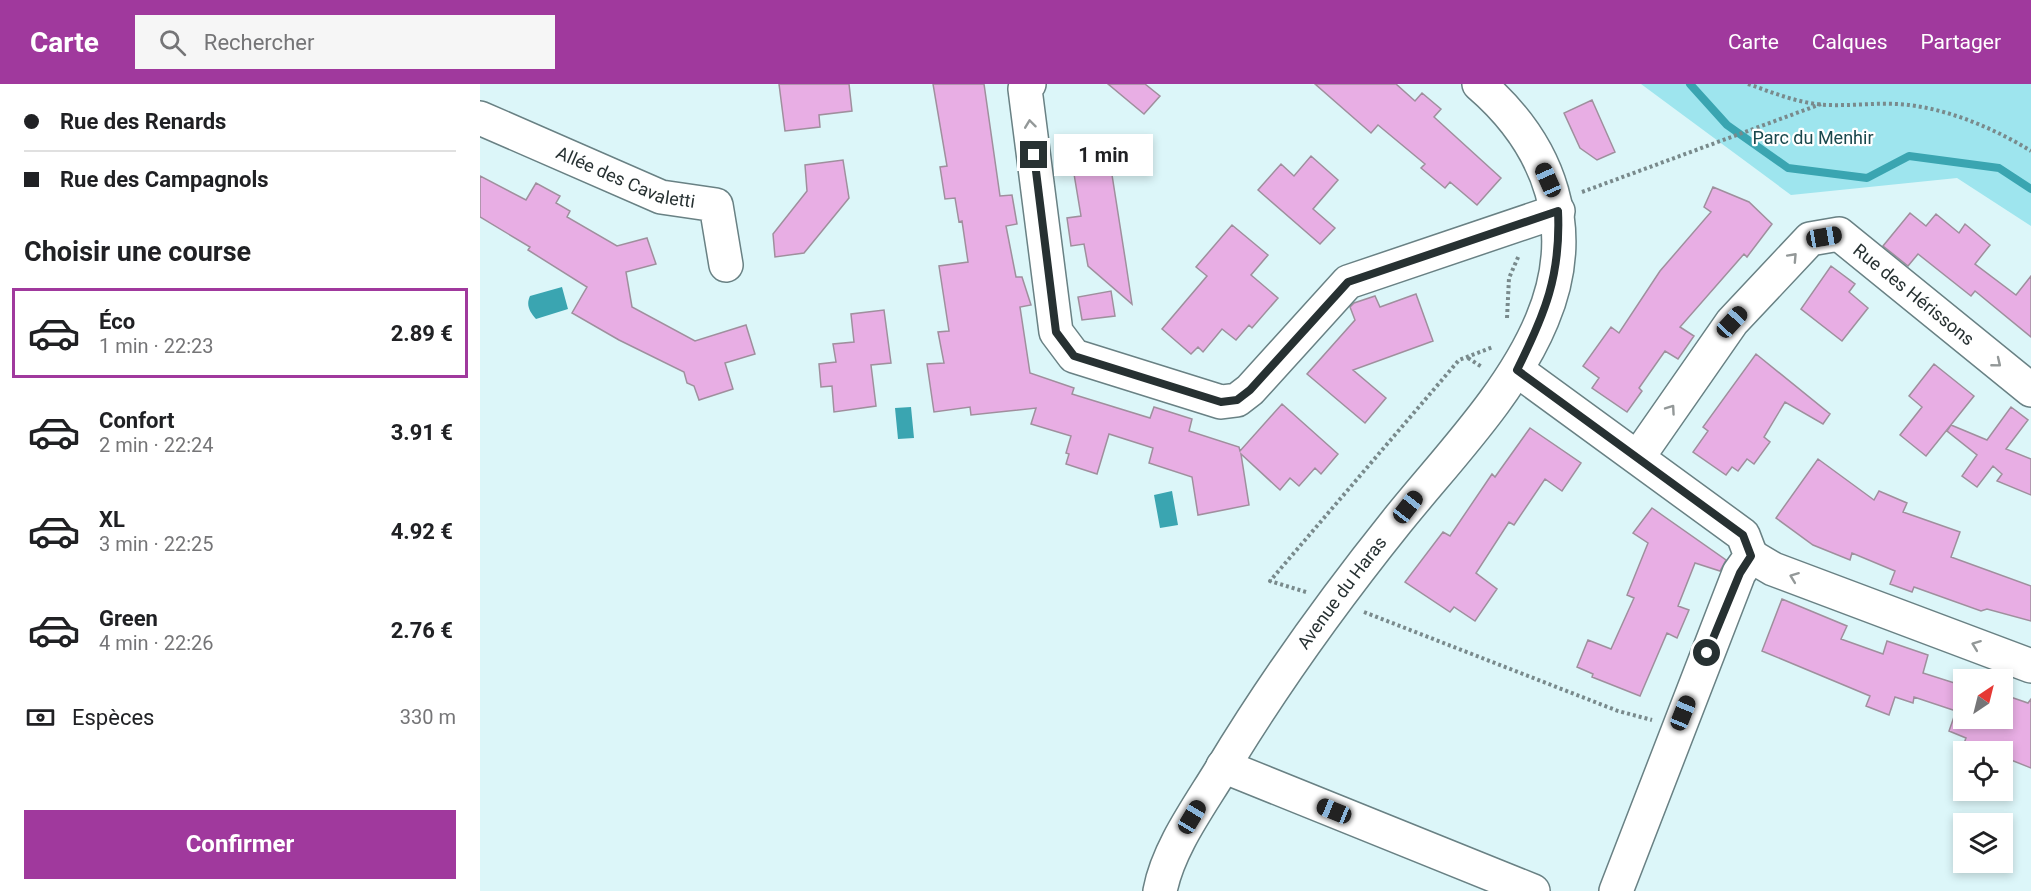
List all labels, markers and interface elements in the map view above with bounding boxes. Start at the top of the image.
search box [135,15,555,69]
text: Carte [30,26,99,59]
icon: search [156,26,189,59]
text: Rechercher [204,30,314,55]
text: Carte [1728,30,1779,54]
text: Calques [1812,30,1887,54]
text: Partager [1920,30,2001,54]
text: Rue des Renards [60,109,226,134]
one-way arrow [1024,120,1037,129]
park label: Parc du Menhir [1753,127,1874,148]
callout: 1 min [1055,134,1154,176]
route end [1020,141,1047,168]
street label: Allée des Cavaletti [553,142,696,212]
text: 1 min [1078,143,1129,167]
car [1532,160,1564,200]
text: Rue des Campagnols [60,167,269,192]
car [1805,225,1843,249]
text: Choisir une course [24,236,251,268]
street label: Rue des Hérissons [1849,239,1979,350]
one-way arrow [1786,253,1797,264]
car [1713,303,1751,341]
icon: car [27,306,81,360]
text: Éco [99,309,135,334]
text: 2.89 € [391,321,453,346]
text: 1 min · 22:23 [99,334,214,358]
one-way arrow [1990,355,2001,366]
icon: car [27,405,81,459]
one-way arrow [1664,405,1675,416]
text: Confort [99,408,174,433]
text: 3.91 € [391,420,453,445]
text: 2 min · 22:24 [99,433,214,457]
car [1390,487,1426,527]
icon: car [27,504,81,558]
text: XL [99,507,125,532]
text: 4.92 € [391,519,453,544]
text: 3 min · 22:25 [99,532,214,556]
street label: Avenue du Haras [1293,532,1391,653]
one-way arrow [1789,572,1800,584]
icon: car [27,603,81,657]
text: Green [99,606,158,631]
text: 2.76 € [391,618,453,643]
text: 4 min · 22:26 [99,631,214,655]
route start [1693,639,1720,666]
one-way arrow [1971,640,1982,653]
north arrow [1953,669,2013,729]
map controls [1953,669,2013,873]
car [1668,693,1698,733]
icon: cash [24,701,57,734]
text: Espèces [72,705,154,730]
text: 330 m [400,705,456,729]
button: locate [1953,741,2013,801]
car [1314,796,1354,826]
car [1175,797,1209,837]
button: Confirmer [24,810,456,879]
button: layers [1953,813,2013,873]

